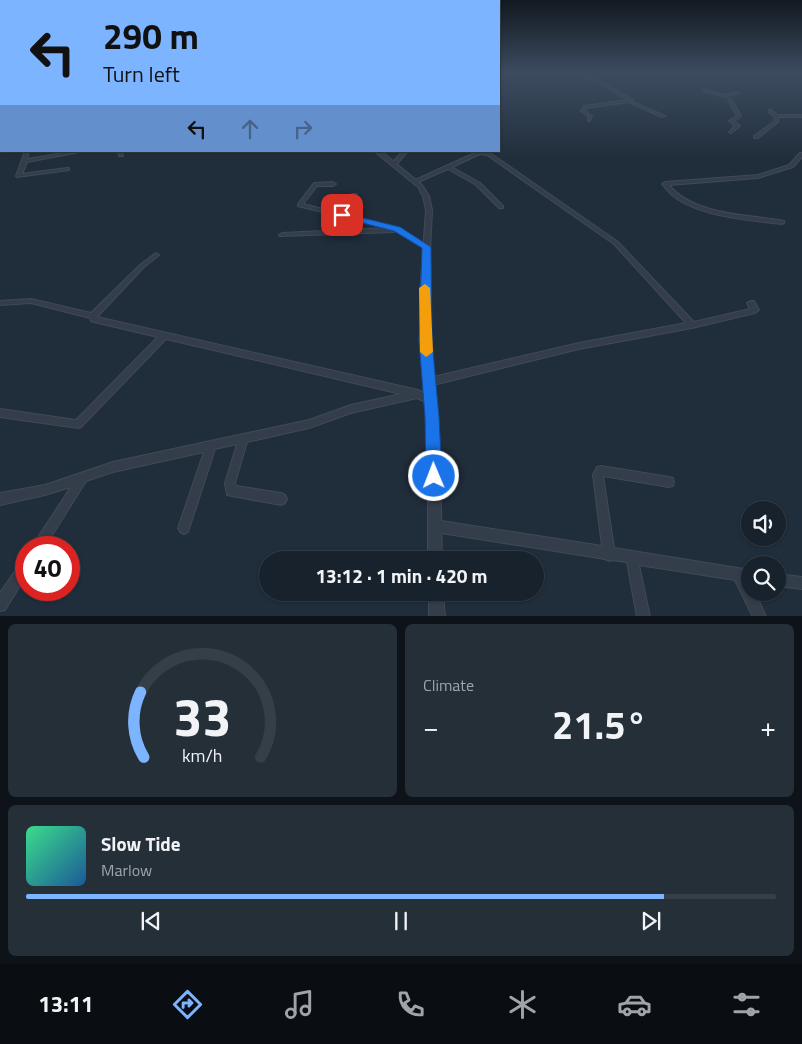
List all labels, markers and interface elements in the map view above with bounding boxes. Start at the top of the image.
text: 290 m [103,9,199,63]
icon: left [20,20,85,85]
text: Turn left [103,57,180,91]
icon: left [183,115,211,143]
icon: ahead [236,115,264,143]
icon: right [289,115,317,143]
pin [321,194,363,236]
icon: arrive [328,201,356,229]
position arrow [407,449,459,501]
map controls [741,501,786,601]
button: sound [741,501,786,546]
speed limit sign: 40 [15,536,80,601]
button: search [741,556,786,601]
text: 13:12 · 1 min · 420 m [315,561,488,590]
text: Climate [423,673,474,697]
text: 33 [173,677,232,756]
text: 21.5° [552,696,647,754]
text: − [423,705,439,748]
text: + [760,705,776,748]
text: km/h [182,742,223,769]
text: Slow Tide [101,829,180,858]
text: Marlow [101,858,152,882]
icon: previous [137,907,165,935]
icon: pause [387,907,415,935]
icon: next [637,907,665,935]
text: 13:11 [38,987,93,1021]
icon: directions [170,987,205,1022]
icon: music [282,987,317,1022]
icon: phone [393,987,428,1022]
icon: climate [505,987,540,1022]
icon: car [617,987,652,1022]
icon: filters [729,987,764,1022]

